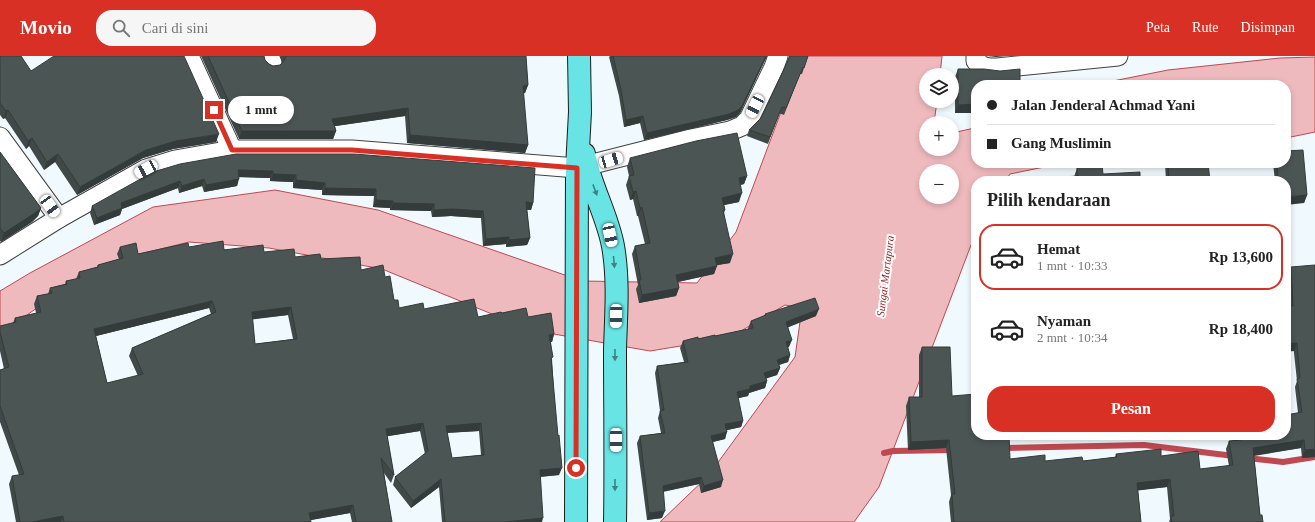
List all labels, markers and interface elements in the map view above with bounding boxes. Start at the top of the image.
search box [96,10,376,46]
text: Movio [20,17,72,38]
icon: search [110,17,132,39]
text: Cari di sini [142,20,208,36]
text: Peta [1146,20,1170,35]
text: Rute [1192,20,1219,35]
text: Disimpan [1241,20,1295,35]
map controls [919,68,959,204]
button: layers [919,68,959,108]
car [744,93,766,119]
callout: 1 mnt [228,96,294,124]
text: Jalan Jenderal Achmad Yani [1011,97,1195,113]
route end [205,101,223,119]
text: 1 mnt [245,102,277,117]
button: + [919,116,959,156]
text: Gang Muslimin [1011,135,1111,151]
car [598,151,624,169]
car [133,158,159,180]
button: − [919,164,959,204]
one-way arrow [593,184,599,196]
text: Pilih kendaraan [987,190,1111,210]
car [38,193,62,219]
car [602,222,618,248]
water label: Sungai Martapura [874,234,896,317]
icon: car [989,239,1025,275]
text: Hemat [1037,241,1080,257]
text: Rp 13,600 [1209,249,1273,265]
one-way arrow [611,256,618,268]
text: 1 mnt · 10:33 [1037,258,1107,273]
car [610,304,622,328]
icon: car [989,311,1025,347]
text: Nyaman [1037,313,1091,329]
text: Rp 18,400 [1209,321,1273,337]
text: 2 mnt · 10:34 [1037,330,1107,345]
one-way arrow [612,349,618,362]
button: Pesan [987,386,1275,432]
car [610,428,622,452]
route start [567,459,585,477]
one-way arrow [612,479,618,492]

